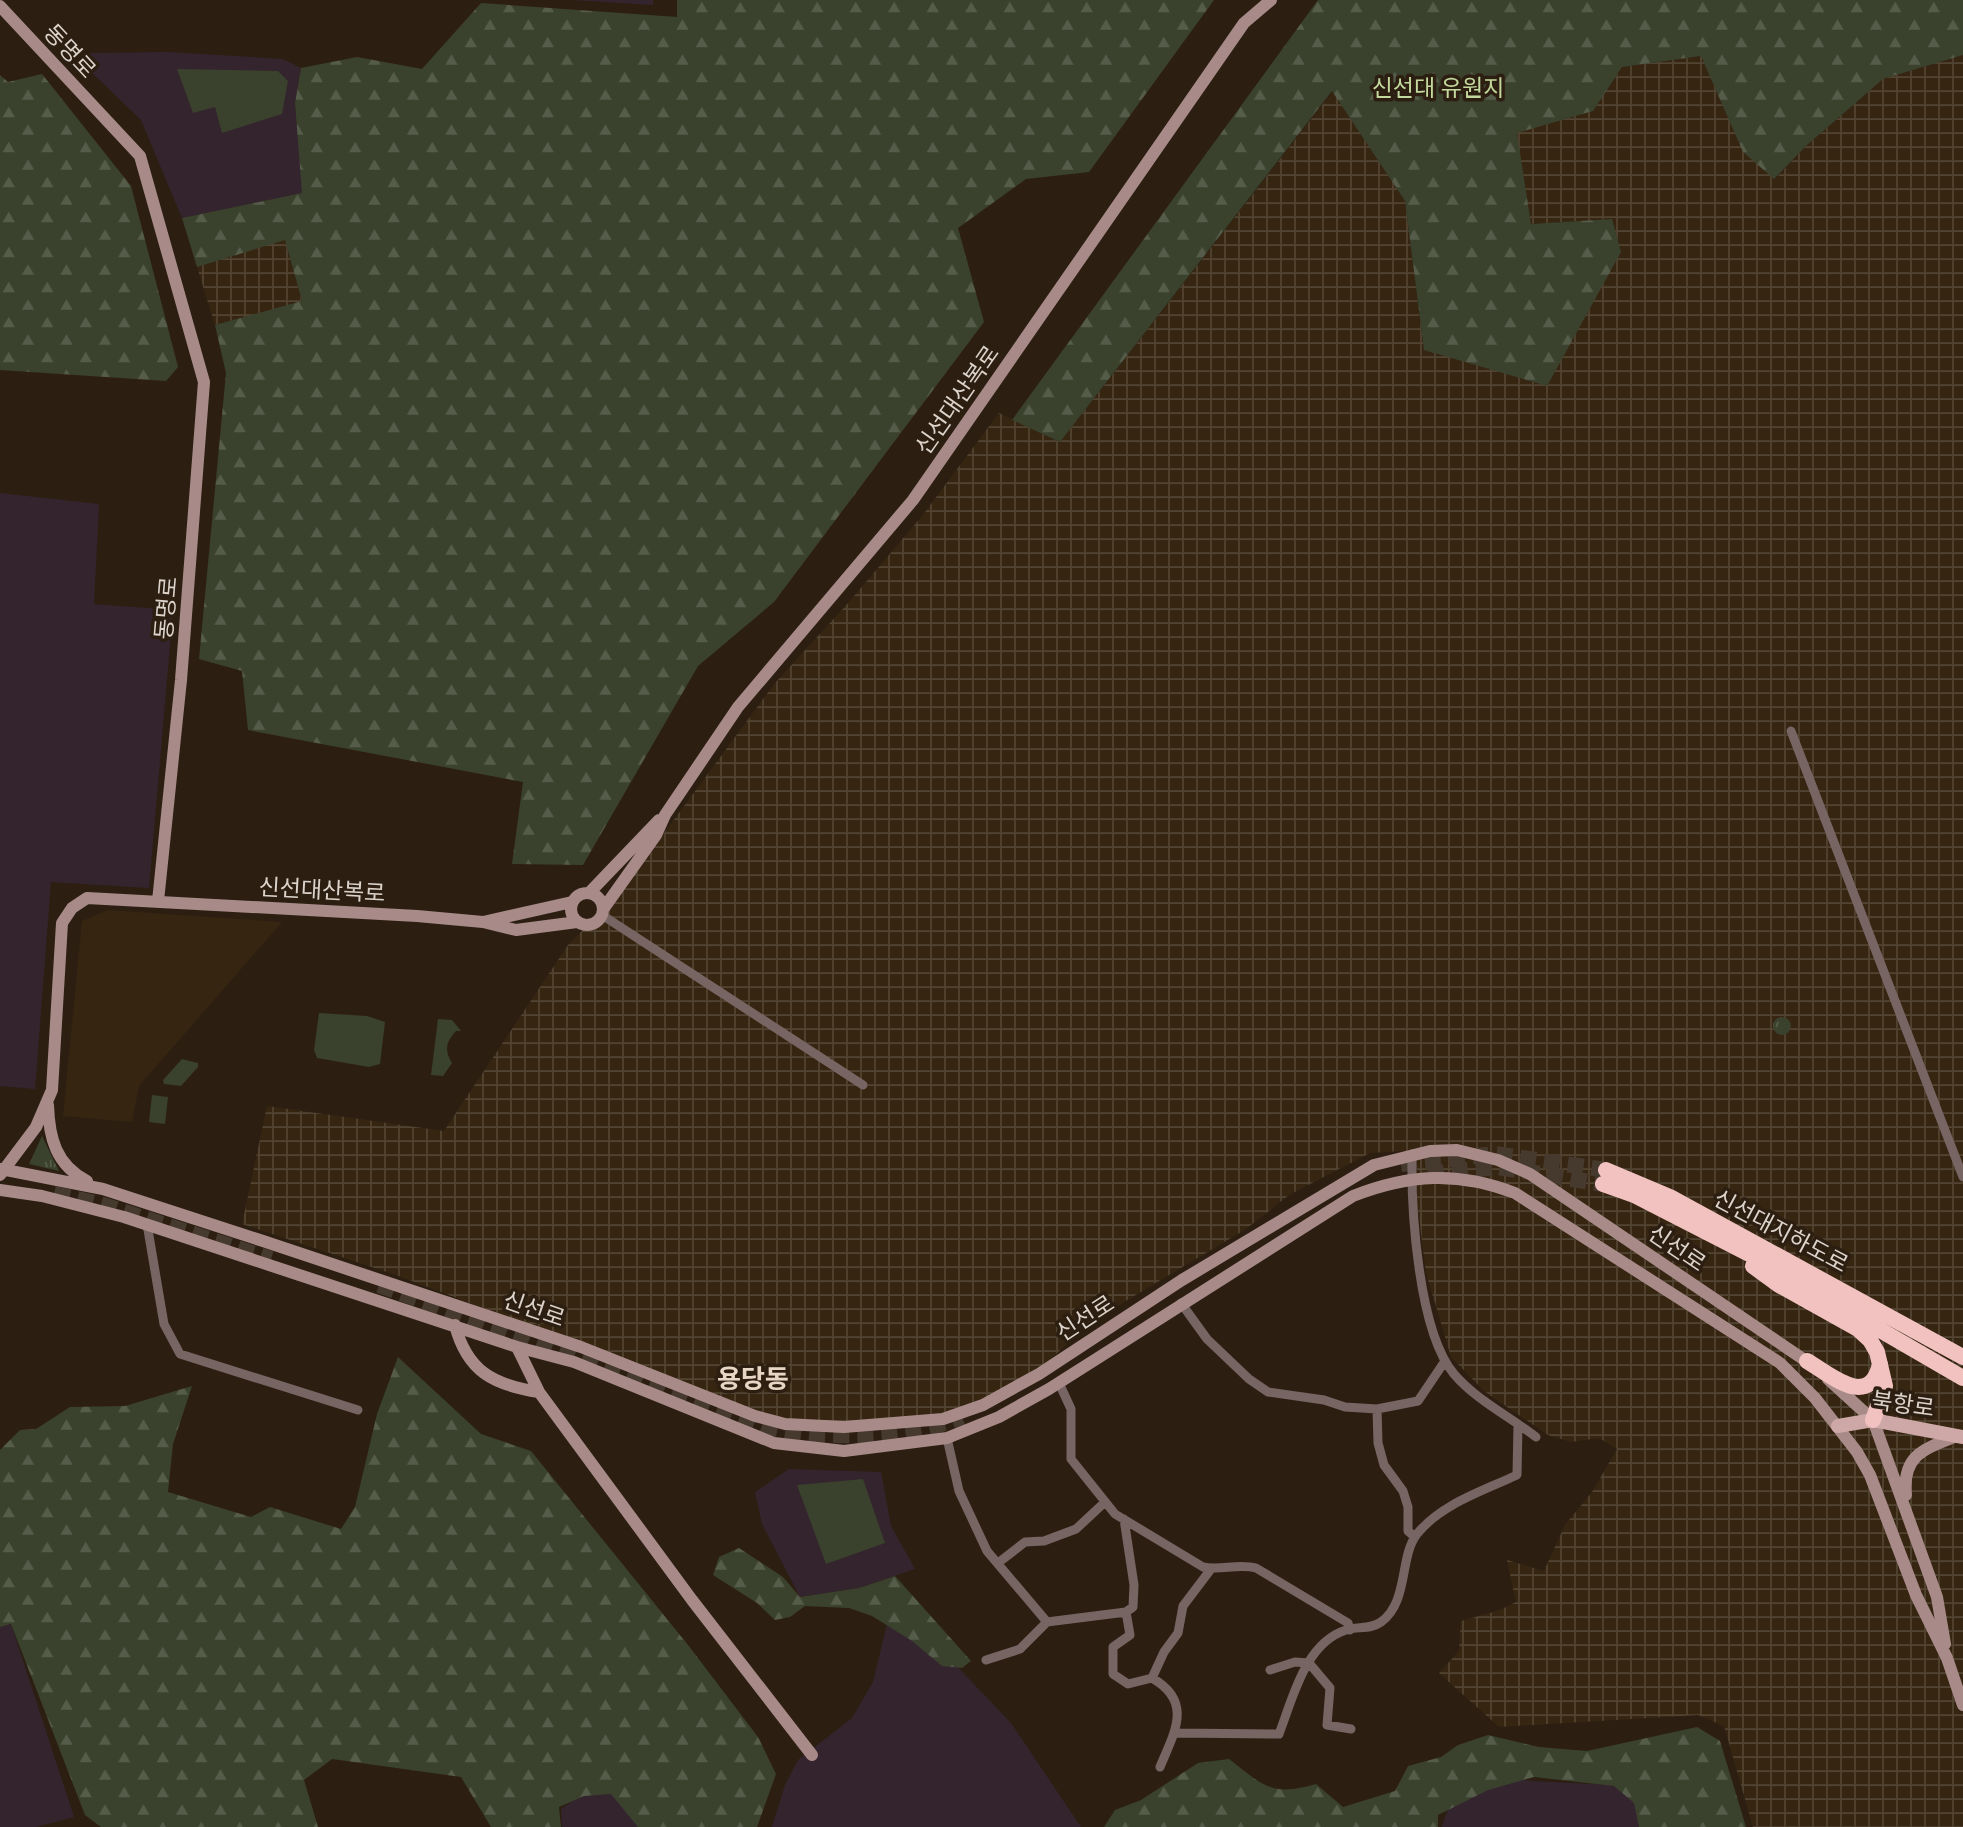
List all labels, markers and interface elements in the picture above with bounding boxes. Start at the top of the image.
street label: 동명로 [39,18,103,83]
park label: 신선대 유원지 [1372,73,1504,101]
street label: 신선대산복로 [908,339,1004,459]
street label: 동명로 [148,575,182,641]
street label: 신선대산복로 [258,872,386,906]
street label: 신선대지하도로 [1710,1183,1853,1277]
street label: 신선로 [1643,1218,1712,1277]
street label: 신선로 [500,1284,569,1332]
street label: 신선로 [1050,1288,1119,1346]
district label: 용당동 [717,1363,789,1394]
street label: 북항로 [1870,1385,1937,1421]

